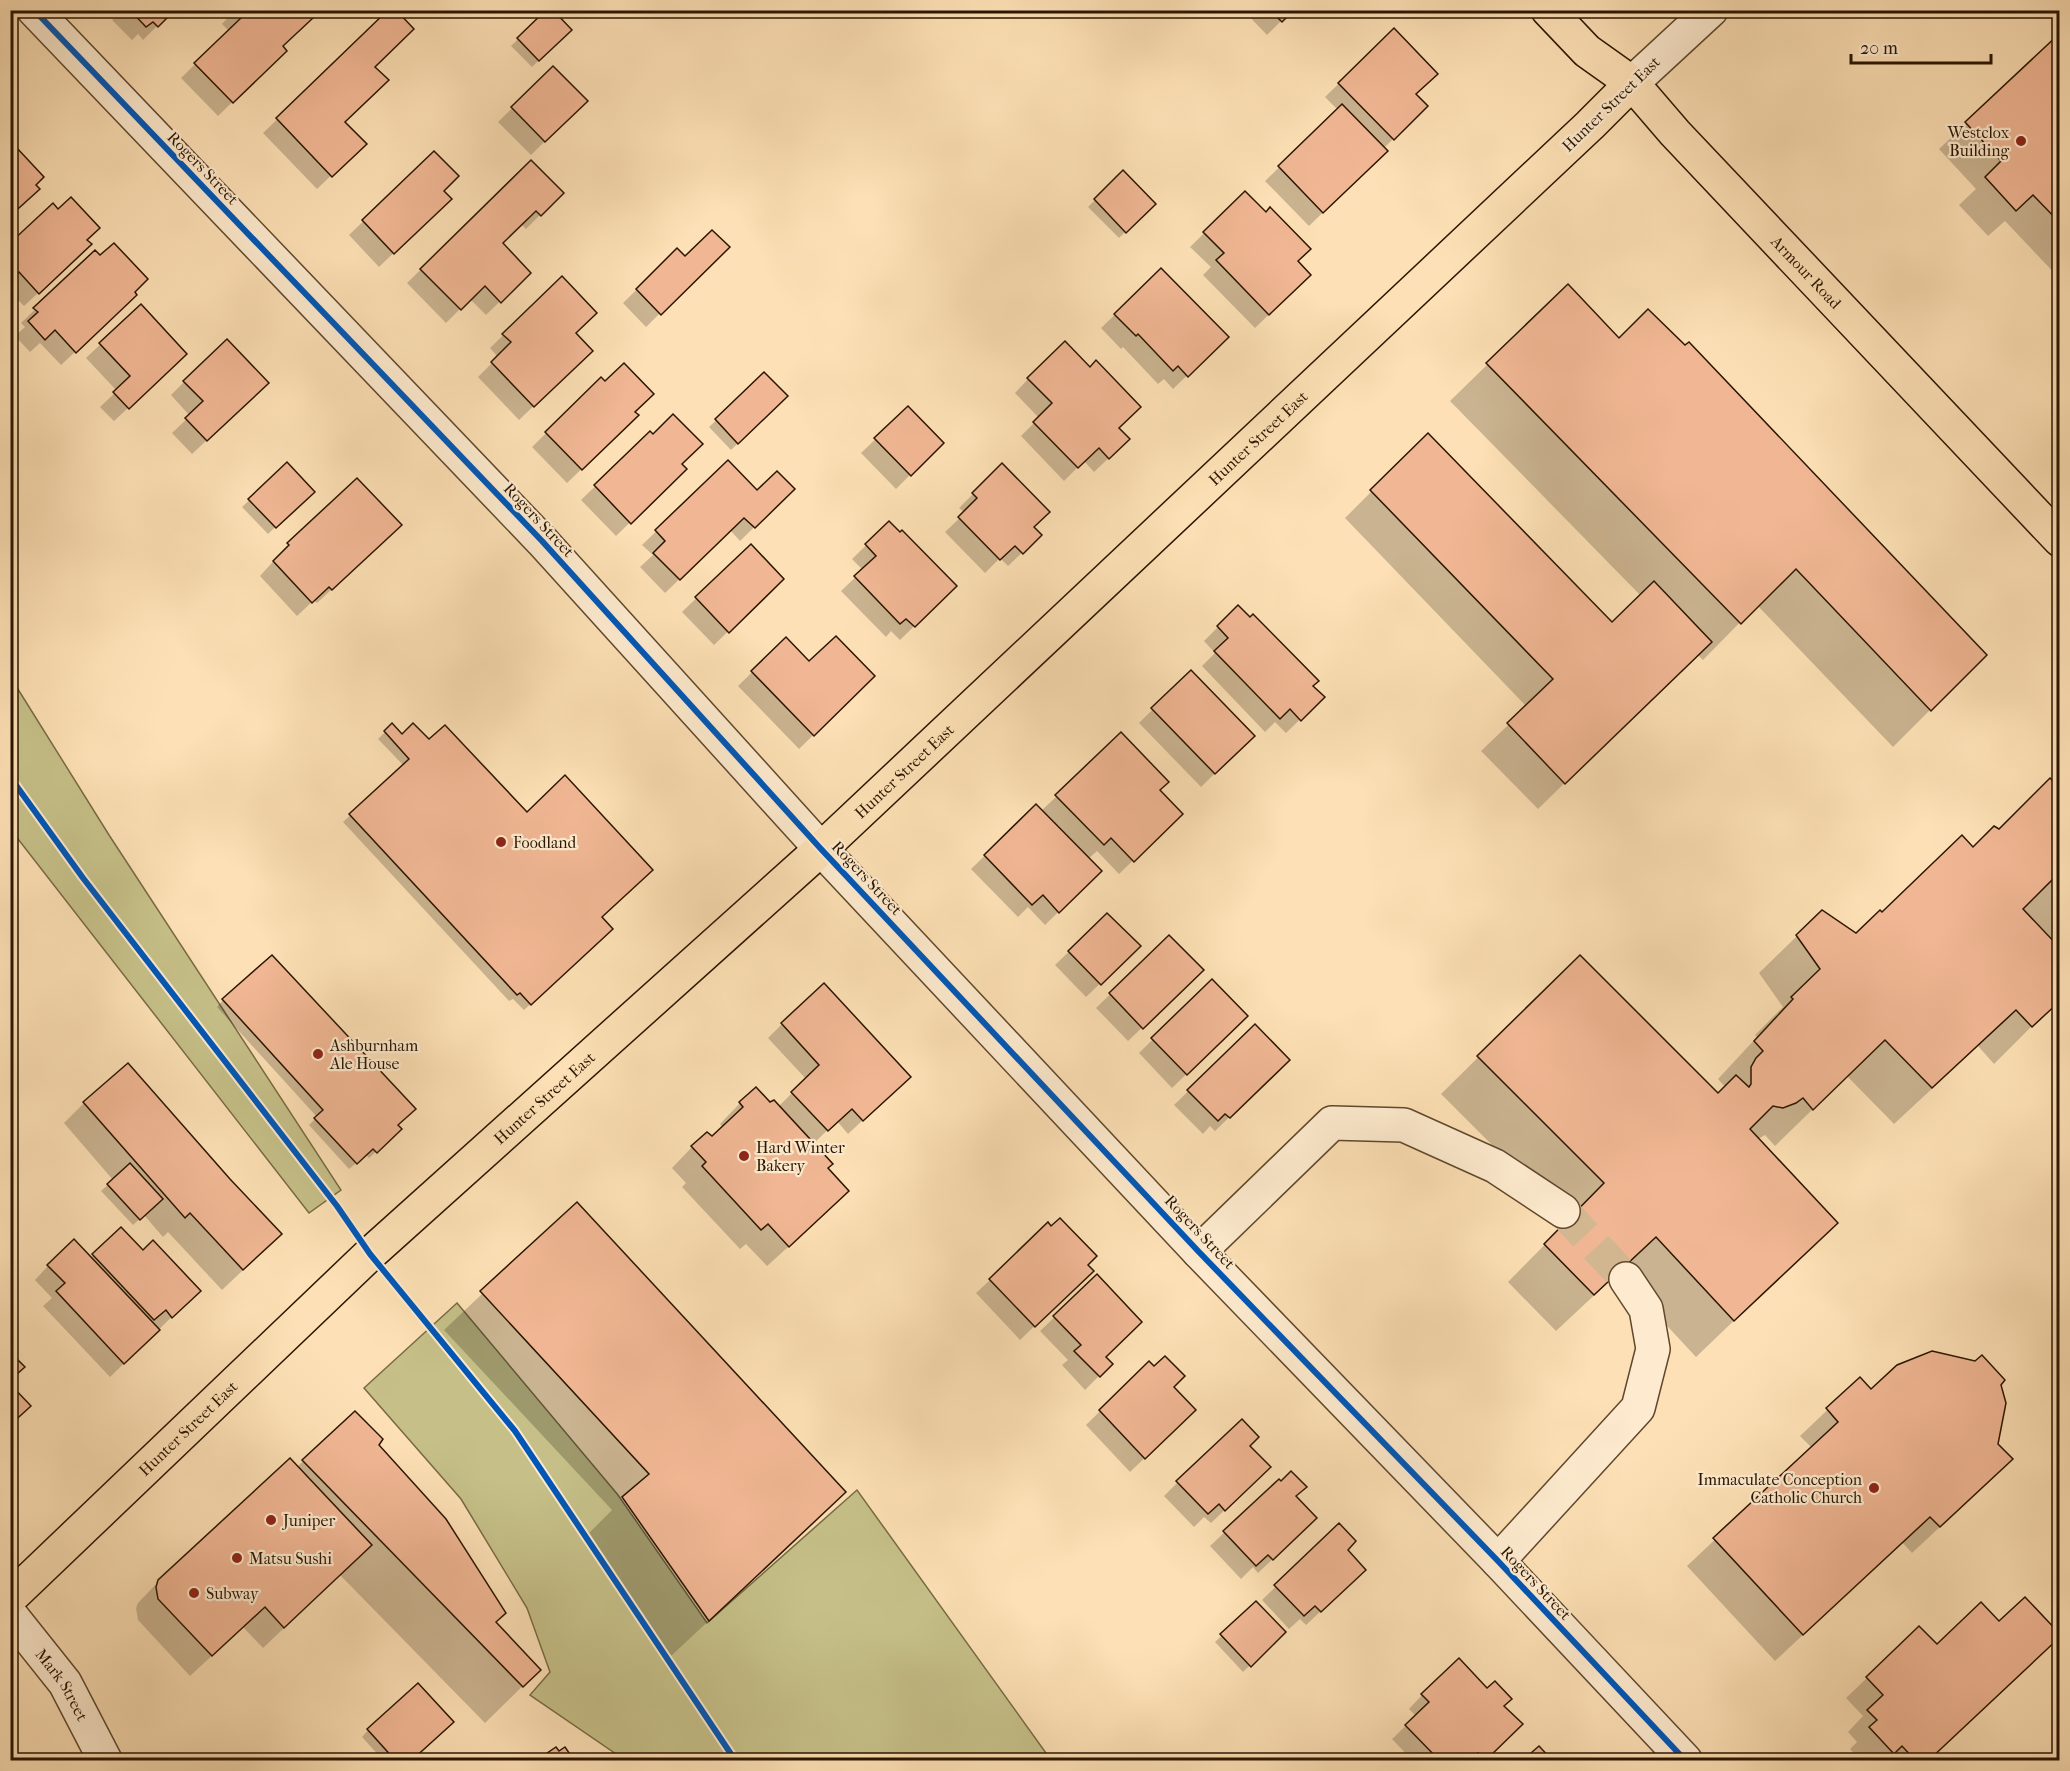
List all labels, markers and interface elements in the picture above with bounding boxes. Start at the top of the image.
scale bar [1851,27,1990,65]
text: 20 m [1860,38,1898,59]
street label: Hunter Street East [1558,52,1664,156]
place label: Westclox Building [1946,123,2010,160]
street label: Rogers Street [163,127,243,209]
marker: Westclox Building [2014,134,2028,148]
street label: Armour Road [1767,231,1846,313]
street label: Hunter Street East [1204,386,1312,489]
street label: Rogers Street [500,479,578,561]
street label: Hunter Street East [850,720,958,822]
place label: Foodland [513,833,577,852]
marker: Foodland [494,835,508,849]
street label: Rogers Street [828,837,906,919]
place label: Ashburnham Ale House [329,1036,419,1073]
marker: Ashburnham Ale House [311,1047,325,1061]
street label: Hunter Street East [490,1047,599,1148]
place label: Hard Winter Bakery [756,1138,845,1175]
marker: Hard Winter Bakery [737,1149,751,1163]
street label: Rogers Street [1161,1191,1239,1273]
street label: Hunter Street East [135,1376,241,1480]
place label: Immaculate Conception Catholic Church [1698,1470,1863,1507]
marker: Immaculate Conception Catholic Church [1867,1481,1881,1495]
place label: Juniper [281,1511,335,1530]
marker: Juniper [264,1513,278,1527]
street label: Rogers Street [1497,1542,1575,1624]
place label: Matsu Sushi [249,1549,332,1568]
marker: Matsu Sushi [230,1551,244,1565]
place label: Subway [206,1584,259,1603]
marker: Subway [187,1586,201,1600]
street label: Mark Street [32,1645,93,1724]

